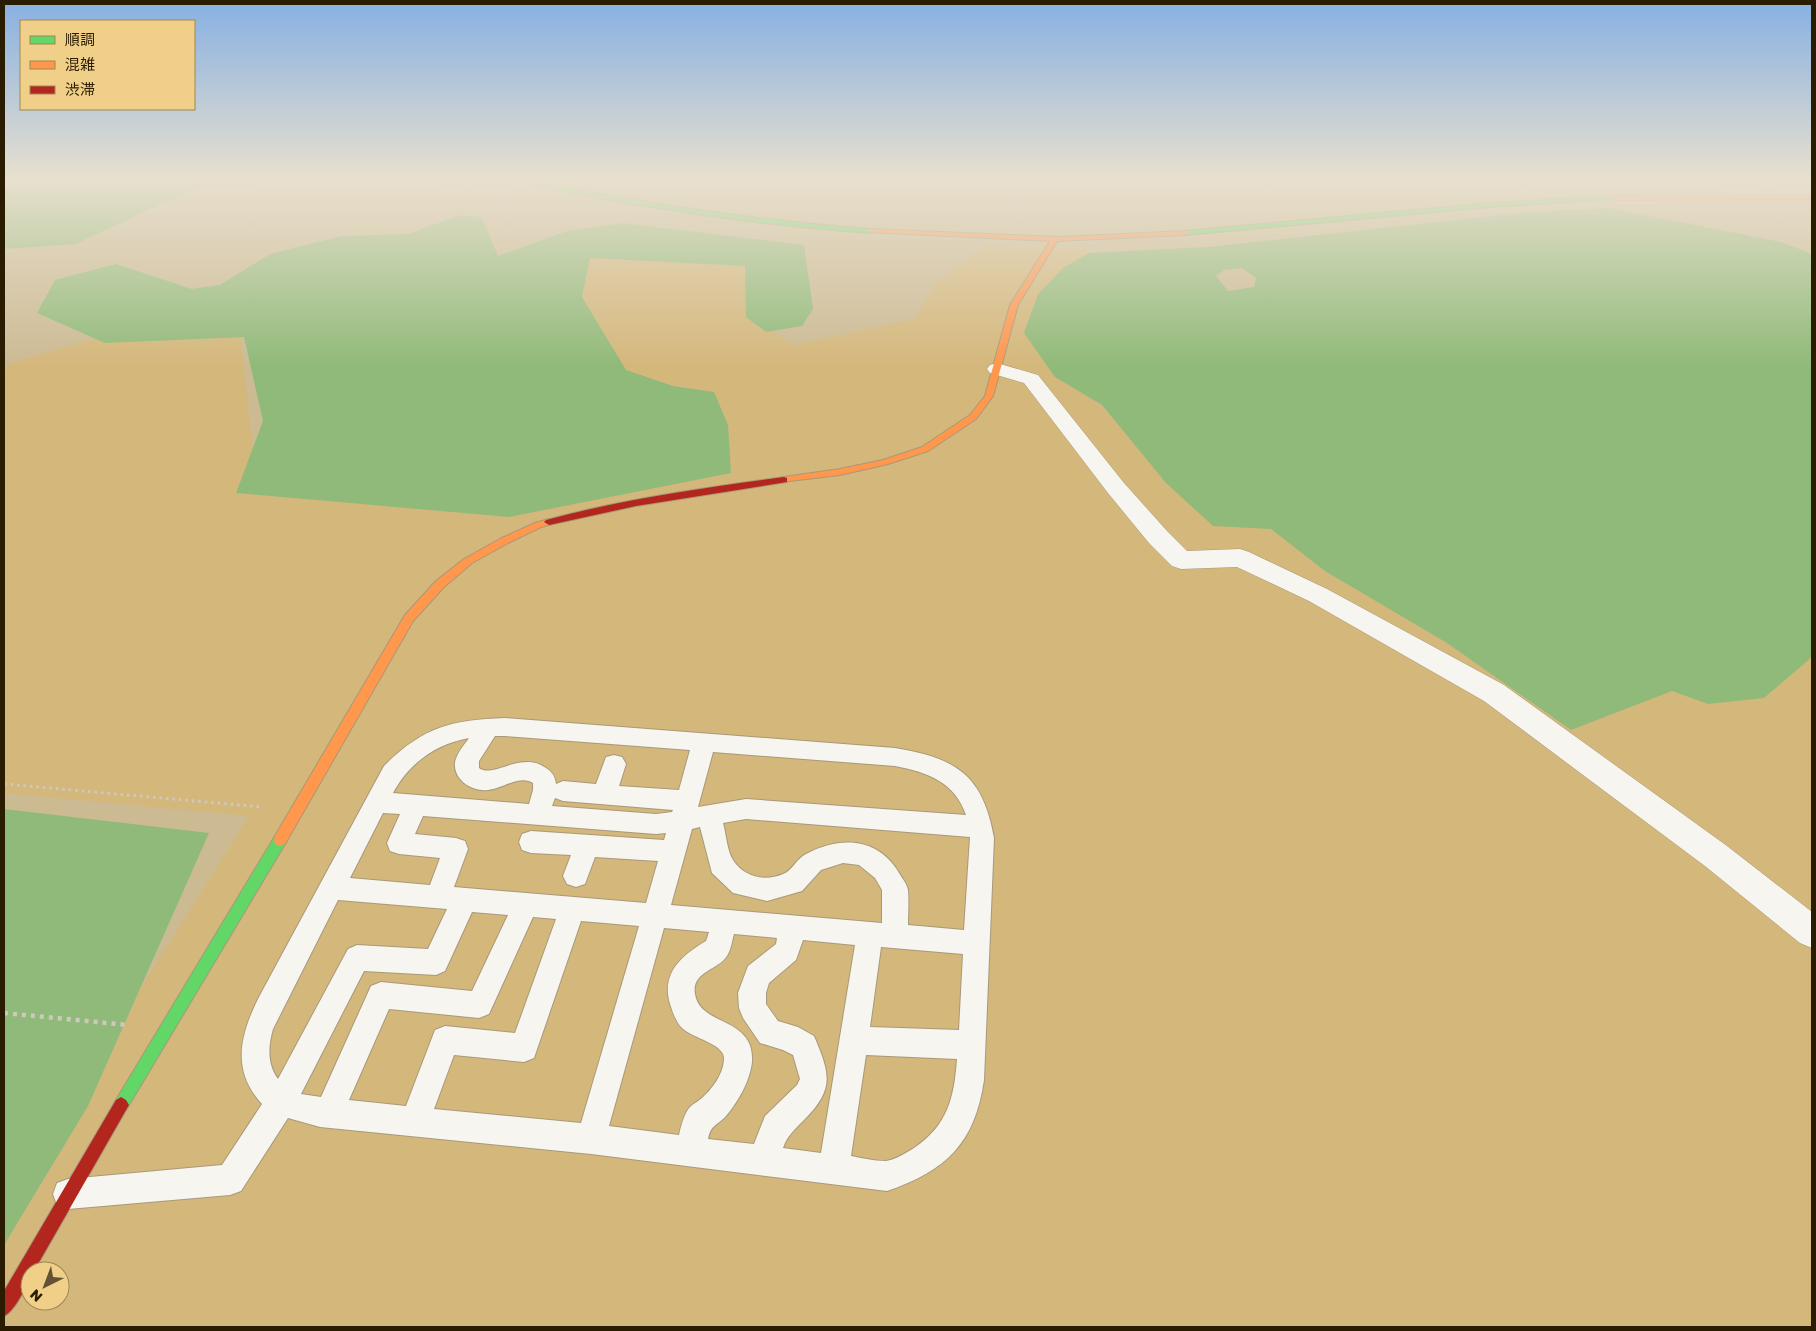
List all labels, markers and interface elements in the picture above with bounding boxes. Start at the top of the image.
legend [20,20,195,110]
text: 順調 [65,30,95,48]
text: 混雑 [65,55,95,73]
text: 渋滞 [65,80,95,98]
north arrow [20,1261,70,1311]
text: N [26,1286,46,1306]

